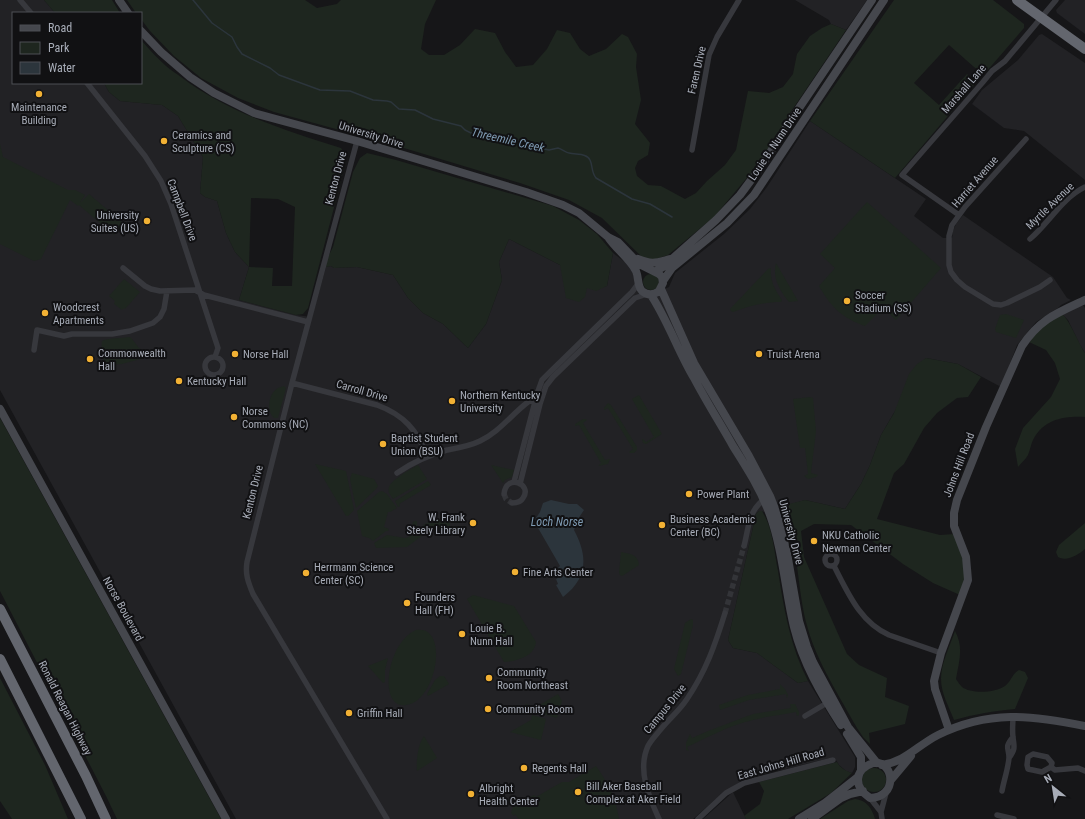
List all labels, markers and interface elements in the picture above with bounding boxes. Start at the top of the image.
legend [12,12,142,84]
text: Road [48,21,72,35]
text: Park [48,41,70,55]
street label: Faren Drive [685,45,709,95]
text: Water [48,61,76,75]
street label: Marshall Lane [939,62,989,116]
marker: Maintenance Building [34,89,44,99]
place label: Maintenance Building [11,101,67,127]
street label: Louie B. Nunn Drive [746,105,804,183]
street label: University Drive [337,119,405,151]
water label: Threemile Creek [470,125,547,155]
place label: Ceramics and Sculpture (CS) [172,129,234,155]
marker: Ceramics and Sculpture (CS) [159,136,169,146]
street label: Kenton Drive [323,150,349,206]
street label: Harriet Avenue [949,154,1001,210]
street label: Campbell Drive [164,177,200,243]
street label: Myrtle Avenue [1023,180,1077,232]
place label: University Suites (US) [91,209,139,235]
marker: University Suites (US) [142,216,152,226]
place label: Soccer Stadium (SS) [855,289,912,315]
marker: Soccer Stadium (SS) [842,296,852,306]
place label: Woodcrest Apartments [53,301,104,327]
marker: Woodcrest Apartments [40,308,50,318]
place label: Commonwealth Hall [98,347,166,373]
place label: Norse Hall [243,348,289,361]
place label: Truist Arena [767,348,820,361]
marker: Norse Hall [230,349,240,359]
marker: Truist Arena [754,349,764,359]
marker: Commonwealth Hall [85,354,95,364]
place label: Kentucky Hall [187,375,246,388]
marker: Kentucky Hall [174,376,184,386]
street label: Carroll Drive [335,377,389,405]
place label: Northern Kentucky University [460,389,541,415]
marker: Northern Kentucky University [447,396,457,406]
place label: Norse Commons (NC) [242,405,309,431]
marker: Norse Commons (NC) [229,412,239,422]
street label: Johns Hill Road [941,431,977,499]
place label: Baptist Student Union (BSU) [391,432,458,458]
marker: Baptist Student Union (BSU) [378,439,388,449]
street label: Kenton Drive [240,464,266,520]
place label: Power Plant [697,488,749,501]
marker: Power Plant [684,489,694,499]
street label: University Drive [776,498,806,566]
place label: W. Frank Steely Library [406,511,465,537]
place label: Business Academic Center (BC) [670,513,755,539]
water label: Loch Norse [531,515,584,529]
marker: W. Frank Steely Library [468,518,478,528]
marker: Business Academic Center (BC) [657,520,667,530]
place label: NKU Catholic Newman Center [822,529,892,555]
marker: NKU Catholic Newman Center [809,536,819,546]
place label: Herrmann Science Center (SC) [314,561,393,587]
place label: Fine Arts Center [523,566,594,579]
marker: Fine Arts Center [510,567,520,577]
marker: Herrmann Science Center (SC) [301,568,311,578]
street label: Norse Boulevard [100,575,146,643]
place label: Founders Hall (FH) [415,591,455,617]
marker: Founders Hall (FH) [402,598,412,608]
place label: Louie B. Nunn Hall [470,622,512,648]
marker: Louie B. Nunn Hall [457,629,467,639]
street label: Ronald Reagan Highway [36,659,95,758]
place label: Community Room Northeast [497,666,568,692]
marker: Community Room Northeast [484,673,494,683]
street label: Campus Drive [641,682,689,736]
place label: Community Room [496,703,573,716]
marker: Community Room [483,704,493,714]
place label: Griffin Hall [357,707,403,720]
marker: Griffin Hall [344,708,354,718]
street label: East Johns Hill Road [736,745,826,783]
place label: Regents Hall [532,762,587,775]
marker: Regents Hall [519,763,529,773]
north arrow [1033,767,1073,807]
text: N [1042,771,1055,786]
place label: Bill Aker Baseball Complex at Aker Field [586,780,681,806]
place label: Albright Health Center [479,782,539,808]
marker: Bill Aker Baseball Complex at Aker Field [573,787,583,797]
marker: Albright Health Center [466,789,476,799]

